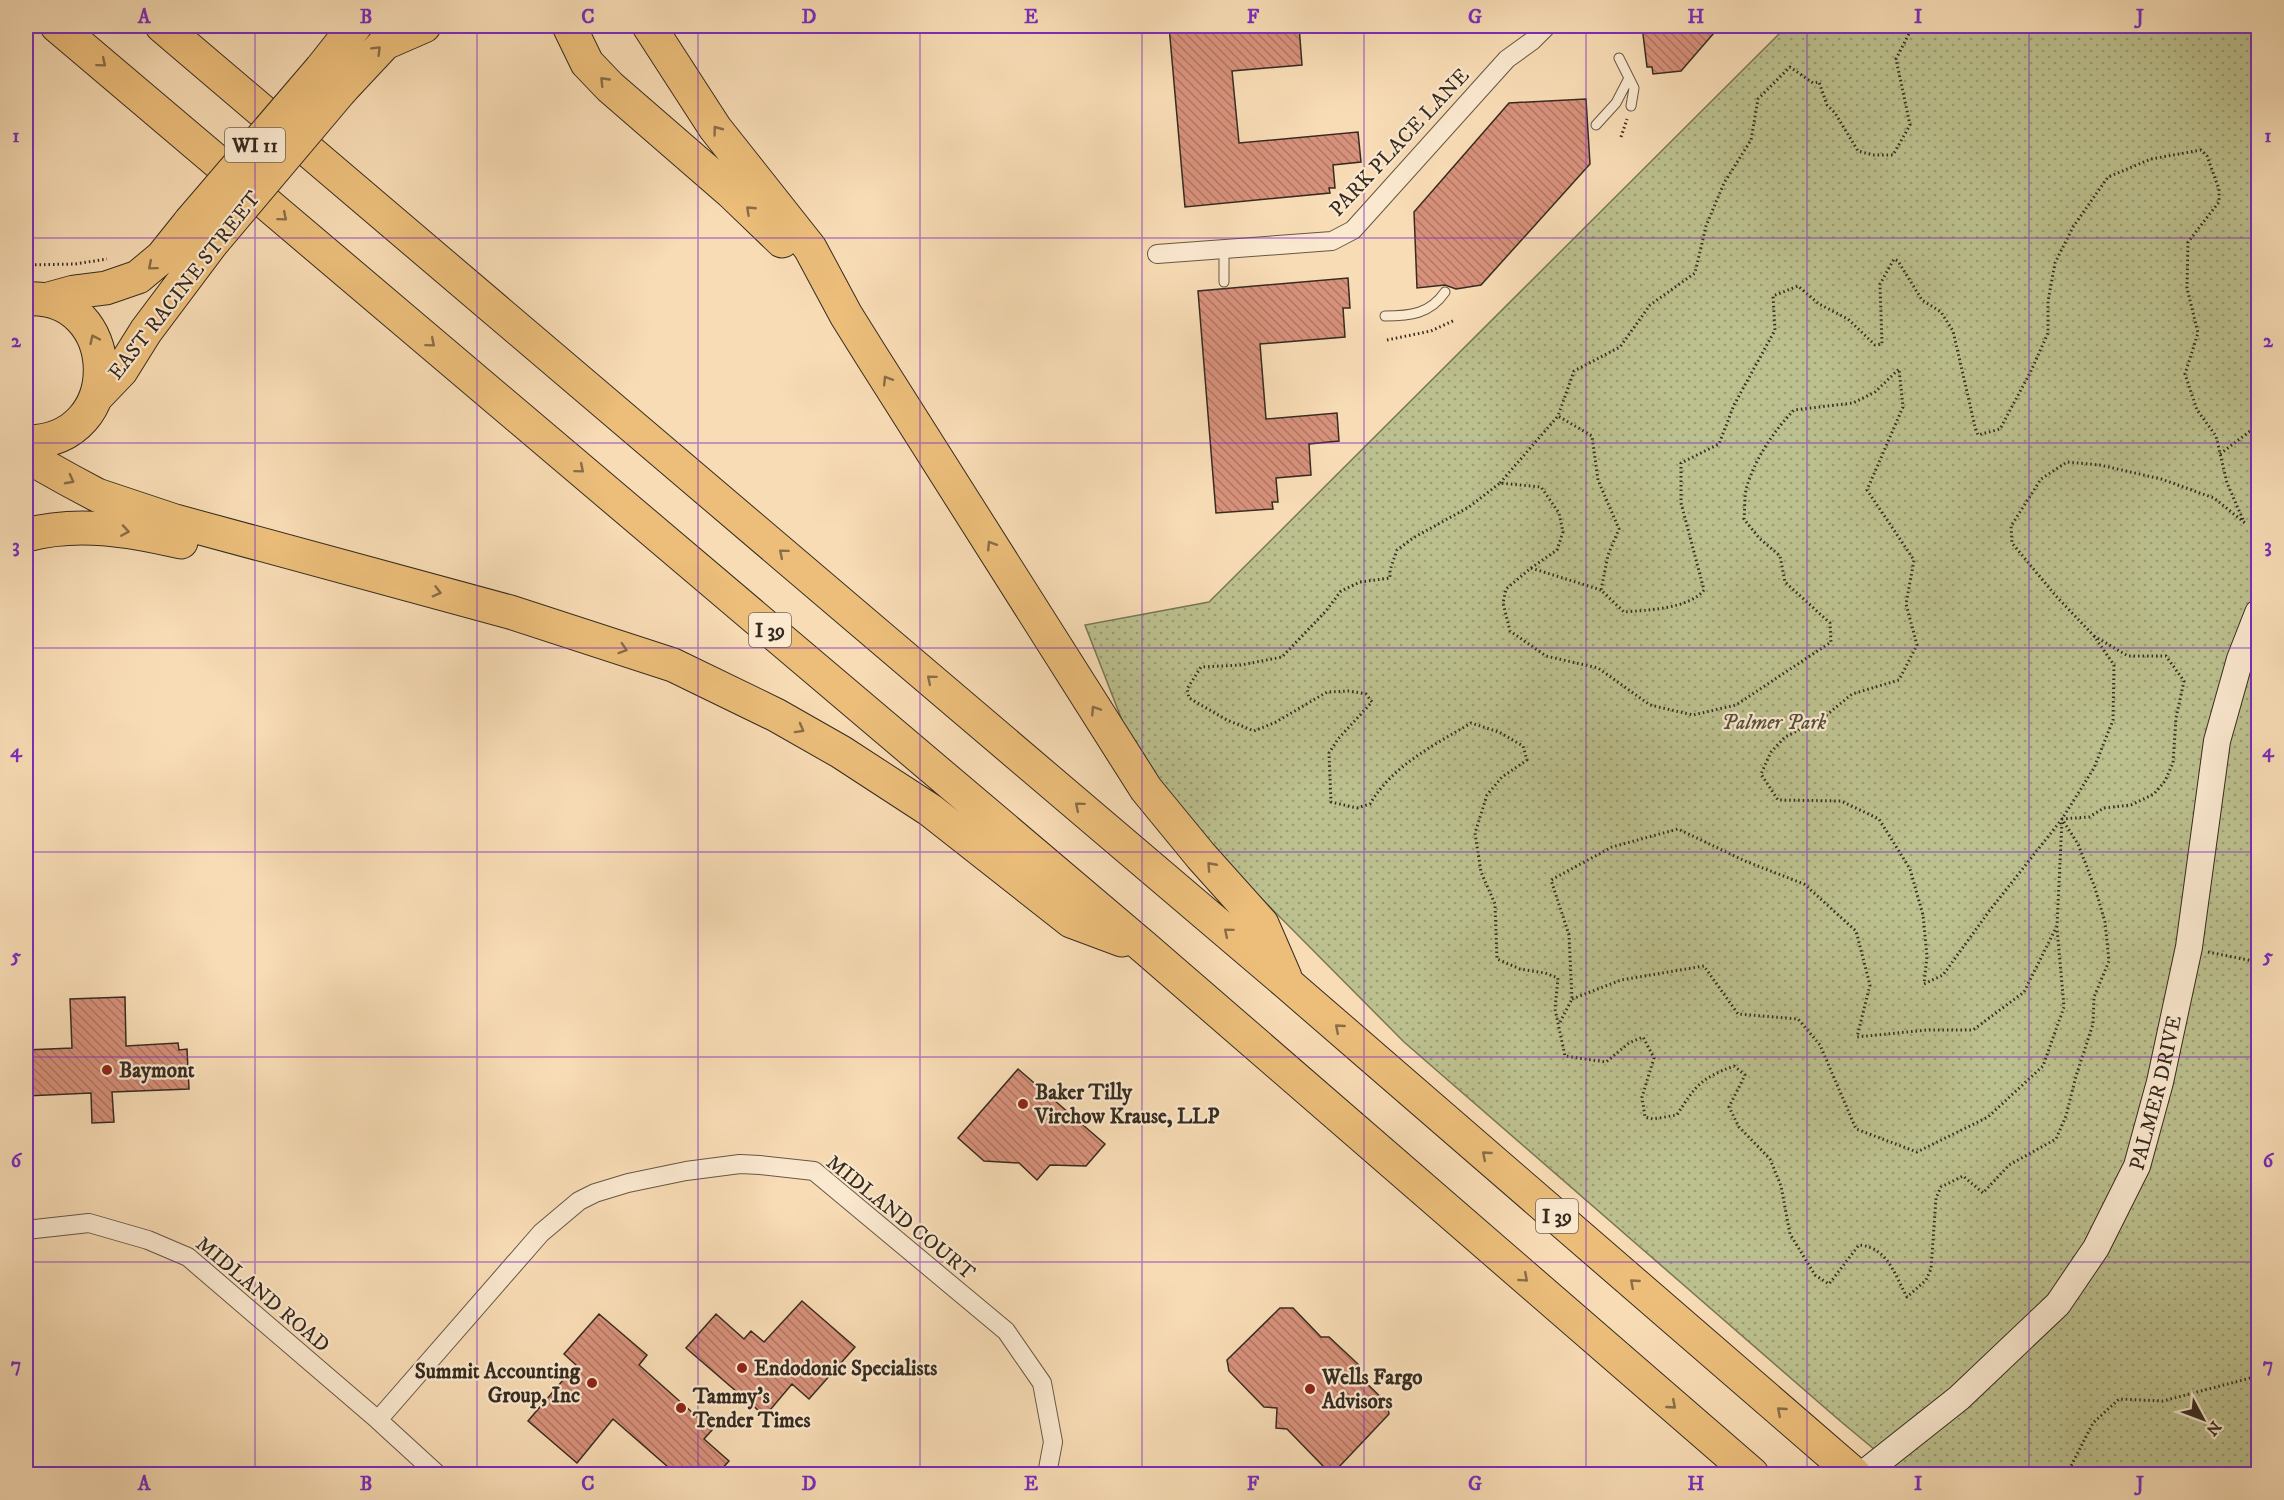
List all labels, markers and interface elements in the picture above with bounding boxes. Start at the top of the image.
text: A [137,5,152,30]
text: B [360,5,372,30]
text: C [581,5,595,30]
text: D [802,5,817,30]
text: E [1024,5,1038,30]
text: F [1247,5,1260,30]
text: G [1468,5,1482,30]
text: H [1688,5,1705,30]
text: I [1914,5,1922,30]
text: J [2134,5,2144,30]
one-way arrow [370,47,381,58]
one-way arrow [95,56,106,67]
street label: PARK PLACE LANE [1324,63,1475,222]
one-way arrow [600,77,611,87]
text: 1 [12,124,20,149]
text: 1 [2264,124,2272,149]
one-way arrow [713,125,724,136]
road number: WI 11 [225,128,285,162]
street label: EAST RACINE STREET [103,186,267,385]
one-way arrow [746,206,757,217]
one-way arrow [276,210,287,221]
one-way arrow [148,258,159,269]
text: 2 [11,329,22,354]
text: 2 [2263,329,2274,354]
one-way arrow [89,335,101,346]
one-way arrow [424,336,435,347]
one-way arrow [882,376,894,386]
one-way arrow [573,462,584,473]
one-way arrow [64,473,75,485]
one-way arrow [120,524,130,536]
text: 3 [12,534,20,559]
text: 3 [2264,534,2272,559]
one-way arrow [986,541,998,551]
one-way arrow [779,549,790,560]
one-way arrow [431,585,442,597]
road number: I 39 [749,613,791,647]
one-way arrow [617,642,628,654]
one-way arrow [927,675,938,686]
one-way arrow [1092,705,1103,716]
park label: Palmer Park [1722,710,1827,736]
one-way arrow [794,722,805,733]
text: 4 [10,739,23,764]
text: 4 [2262,739,2275,764]
one-way arrow [1075,802,1086,813]
one-way arrow [1207,862,1218,873]
one-way arrow [1224,928,1235,939]
text: 5 [10,944,21,969]
text: 5 [2262,944,2273,969]
street label: PALMER DRIVE [2124,1013,2188,1173]
one-way arrow [1335,1024,1346,1035]
place label: Baymont [119,1058,195,1084]
marker: Baymont [100,1063,114,1077]
place label: Baker Tilly Virchow Krause, LLP [1034,1080,1220,1130]
marker: Baker Tilly Virchow Krause, LLP [1016,1097,1030,1111]
text: 6 [11,1149,23,1174]
text: 6 [2263,1149,2275,1174]
street label: MIDLAND COURT [821,1150,980,1286]
one-way arrow [1482,1151,1493,1162]
road number: I 39 [1536,1199,1578,1233]
street label: MIDLAND ROAD [190,1231,335,1358]
one-way arrow [1517,1271,1528,1282]
one-way arrow [1630,1279,1641,1290]
text: 7 [11,1353,21,1378]
text: 7 [2263,1353,2273,1378]
place label: Endodonic Specialists [754,1356,937,1382]
place label: Summit Accounting Group, Inc [415,1359,581,1409]
marker: Endodonic Specialists [735,1361,749,1375]
place label: Wells Fargo Advisors [1321,1365,1422,1415]
marker: Summit Accounting Group, Inc [585,1376,599,1390]
marker: Wells Fargo Advisors [1303,1382,1317,1396]
place label: Tammy's Tender Times [692,1384,811,1434]
north arrow [2173,1389,2233,1449]
one-way arrow [1665,1398,1676,1409]
marker: Tammy's Tender Times [674,1401,688,1415]
one-way arrow [1777,1407,1788,1418]
text: N [2202,1417,2225,1440]
text: A [137,1472,152,1497]
text: B [360,1472,372,1497]
text: C [581,1472,595,1497]
text: D [802,1472,817,1497]
text: E [1024,1472,1038,1497]
text: F [1247,1472,1260,1497]
text: G [1468,1472,1482,1497]
text: H [1688,1472,1705,1497]
text: I [1914,1472,1922,1497]
text: J [2134,1472,2144,1497]

